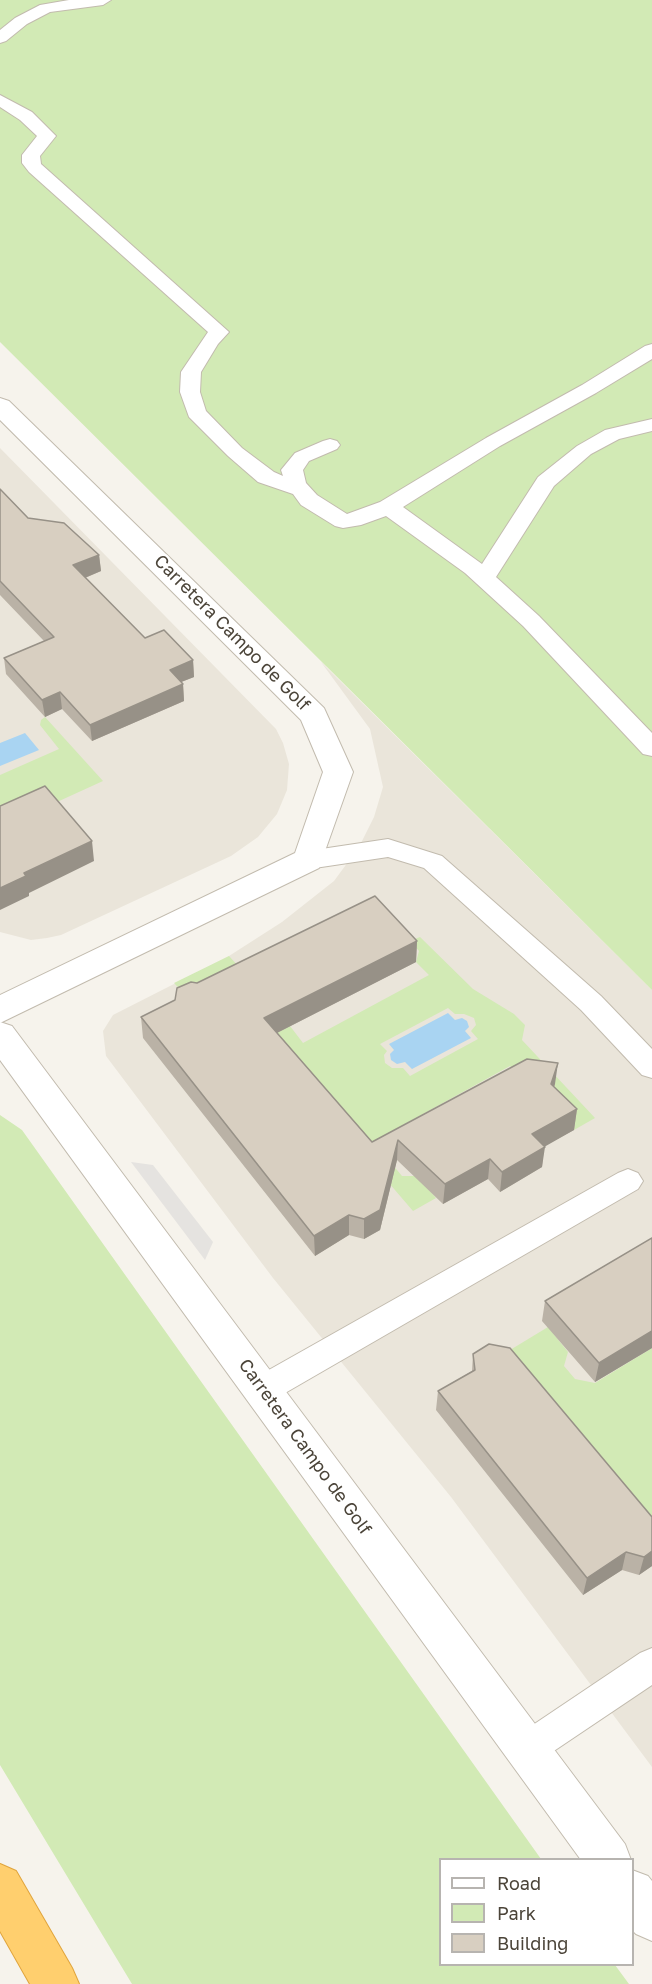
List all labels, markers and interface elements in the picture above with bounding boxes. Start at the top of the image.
street label: Carretera Campo de Golf [149,550,315,716]
street label: Carretera Campo de Golf [234,1355,376,1539]
legend [439,1858,634,1966]
text: Road [497,1872,541,1894]
text: Park [497,1902,536,1924]
text: Building [497,1932,568,1954]

